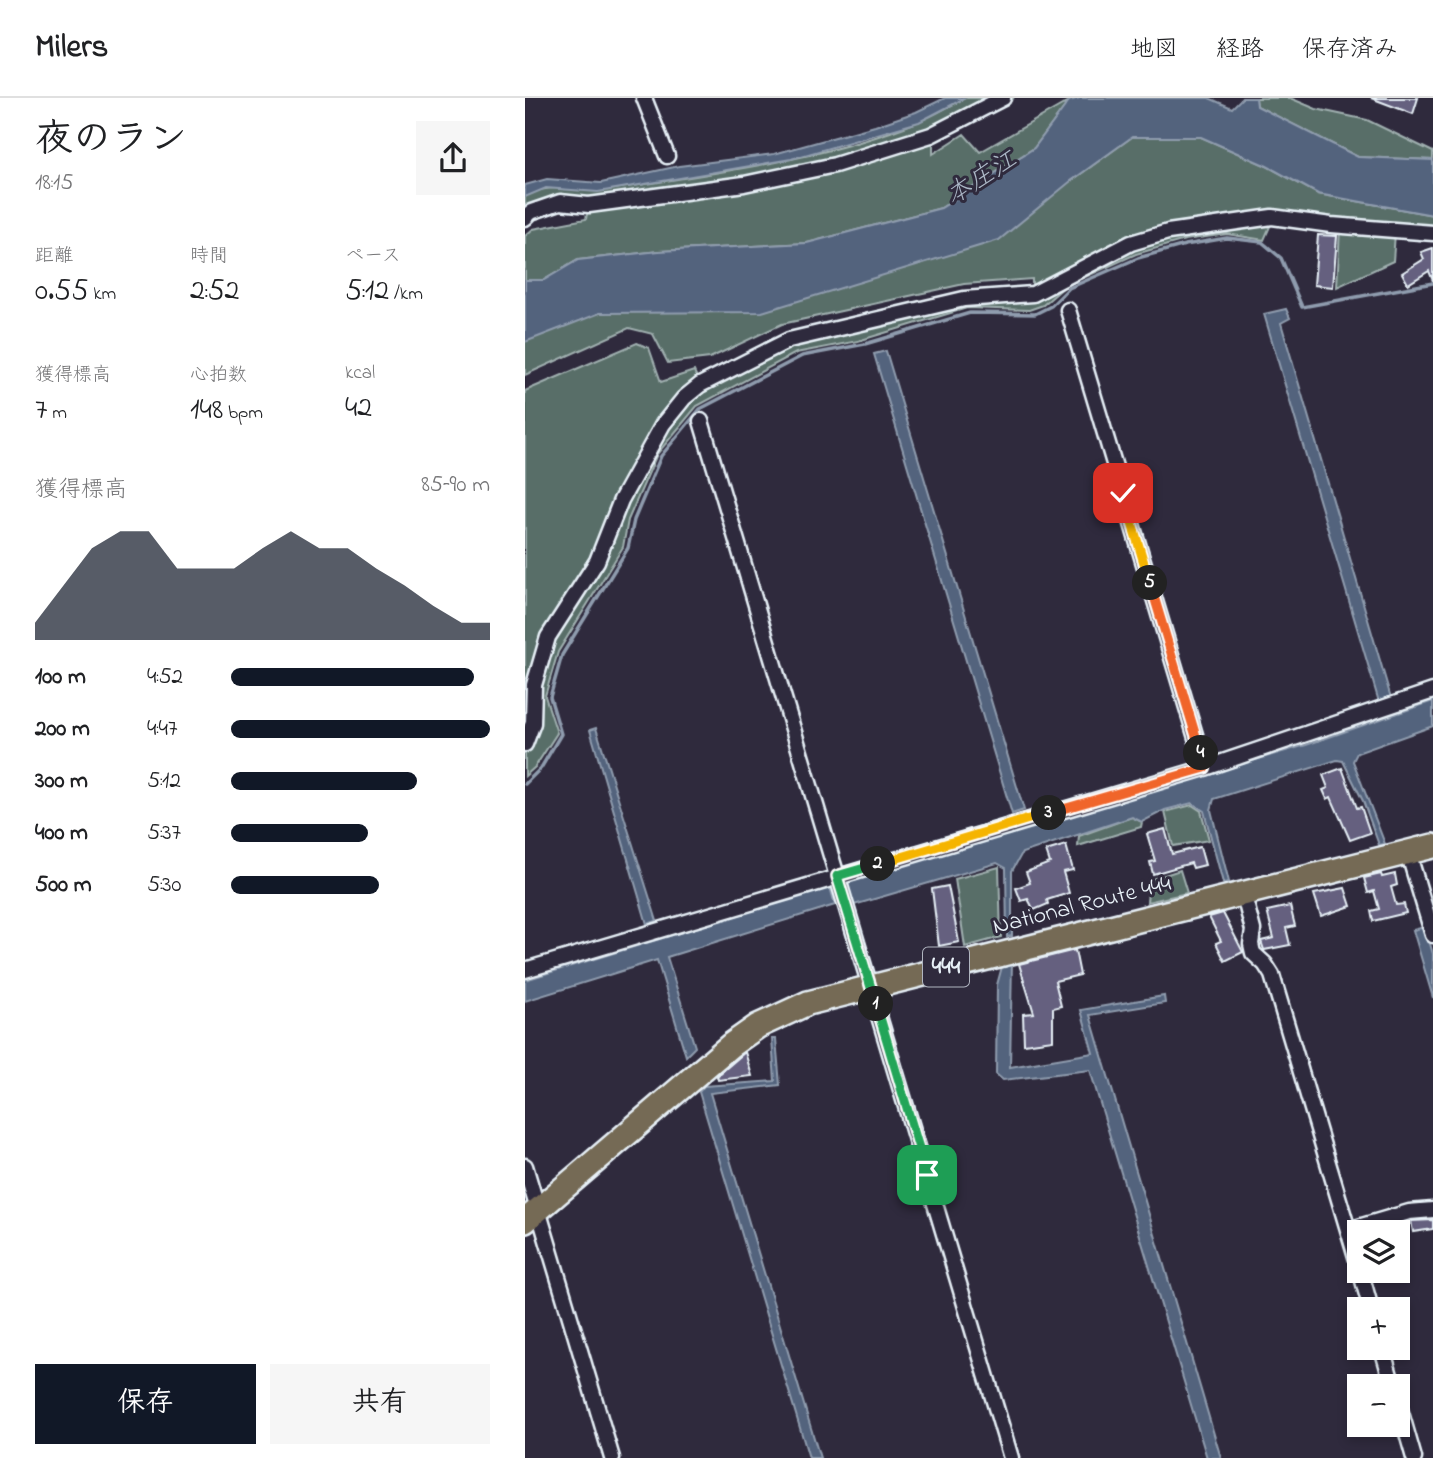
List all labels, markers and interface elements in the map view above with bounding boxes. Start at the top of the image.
text: Milers [35,24,108,72]
text: 地図 [1130,33,1178,68]
text: 経路 [1216,33,1264,68]
text: 保存済み [1302,33,1398,68]
text: 夜のラン [35,113,187,169]
button: share [416,121,490,195]
water label: 本庄江 [939,142,1026,216]
text: 18:15 [35,167,73,200]
text: 距離 [35,243,73,270]
text: 時間 [190,243,228,270]
text: ペース [345,243,401,270]
text: 0.55 [35,270,88,314]
text: 2:52 [190,270,240,314]
text: 5:12 [345,270,389,314]
text: km [88,281,116,308]
text: /km [389,281,423,308]
text: kcal [345,360,375,387]
text: 獲得標高 [35,362,111,389]
text: 心拍数 [190,362,247,389]
text: 42 [345,387,372,431]
text: 7 [35,389,47,433]
text: 148 [190,389,223,433]
text: m [47,400,67,427]
text: bpm [223,400,263,427]
pin [1093,463,1153,523]
text: 85–90 m [421,469,490,502]
text: 獲得標高 [35,474,127,507]
icon: check [1104,474,1142,512]
pin: 5 [1133,566,1167,601]
text: 5 [1144,569,1155,596]
text: 100 m [35,661,86,694]
text: 4:52 [147,661,183,694]
text: 200 m [35,713,90,746]
text: 4:47 [147,713,177,746]
pin: 4 [1183,736,1219,770]
text: 4 [1197,739,1204,766]
text: 300 m [35,765,88,798]
text: 5:12 [147,765,181,798]
pin: 3 [1031,796,1067,830]
text: 3 [1045,799,1052,826]
text: 400 m [35,817,88,850]
text: 5:37 [147,817,181,850]
pin: 2 [861,846,895,882]
text: 2 [873,850,882,877]
street label: National Route 444 [989,867,1175,945]
text: 500 m [35,869,92,902]
text: 5:30 [147,869,182,902]
road number: 444 [923,947,969,986]
pin: 1 [859,986,893,1021]
text: 1 [872,990,879,1017]
pin [897,1145,957,1205]
icon: arrive [908,1156,946,1194]
map controls [1347,1220,1410,1437]
button: layers [1347,1220,1410,1283]
button: + [1347,1297,1410,1360]
button: 保存 [35,1364,256,1444]
button: 共有 [270,1364,490,1444]
button: − [1347,1374,1410,1437]

